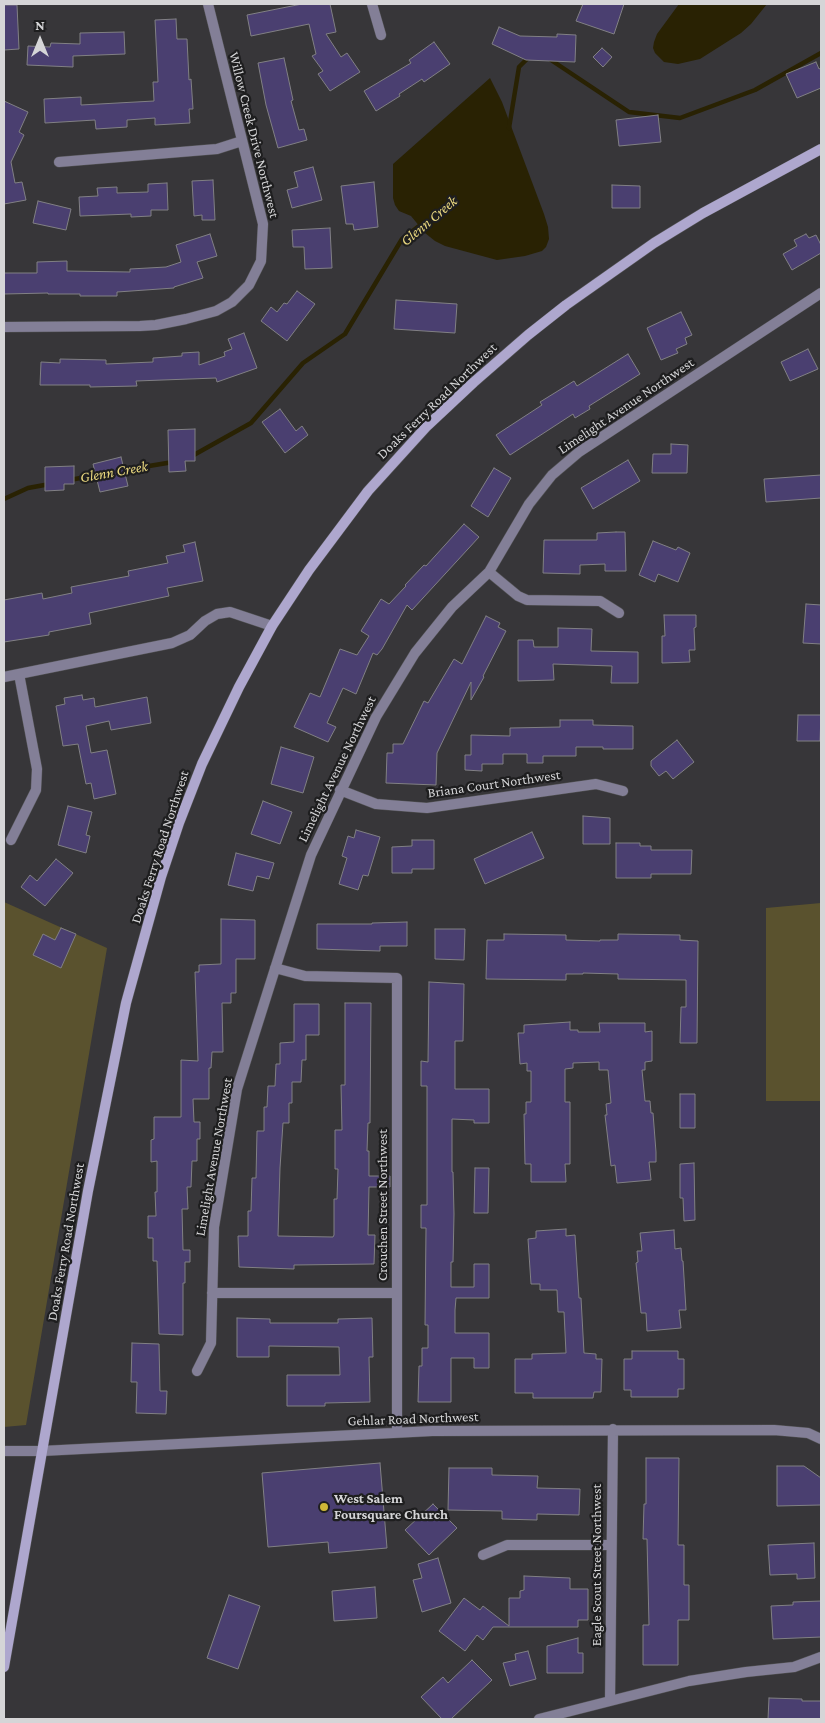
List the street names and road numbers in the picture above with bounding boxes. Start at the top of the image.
street label: Willow Creek Drive Northwest [225,50,283,220]
street label: Doaks Ferry Road Northwest [374,339,500,463]
street label: Limelight Avenue Northwest [555,354,697,458]
street label: Limelight Avenue Northwest [294,693,380,845]
street label: Briana Court Northwest [427,766,561,802]
street label: Doaks Ferry Road Northwest [127,768,193,926]
street label: Limelight Avenue Northwest [192,1077,236,1237]
street label: Crouchen Street Northwest [375,1129,391,1281]
street label: Doaks Ferry Road Northwest [44,1162,88,1322]
street label: Gehlar Road Northwest [347,1408,479,1430]
street label: Eagle Scout Street Northwest [589,1484,605,1646]

